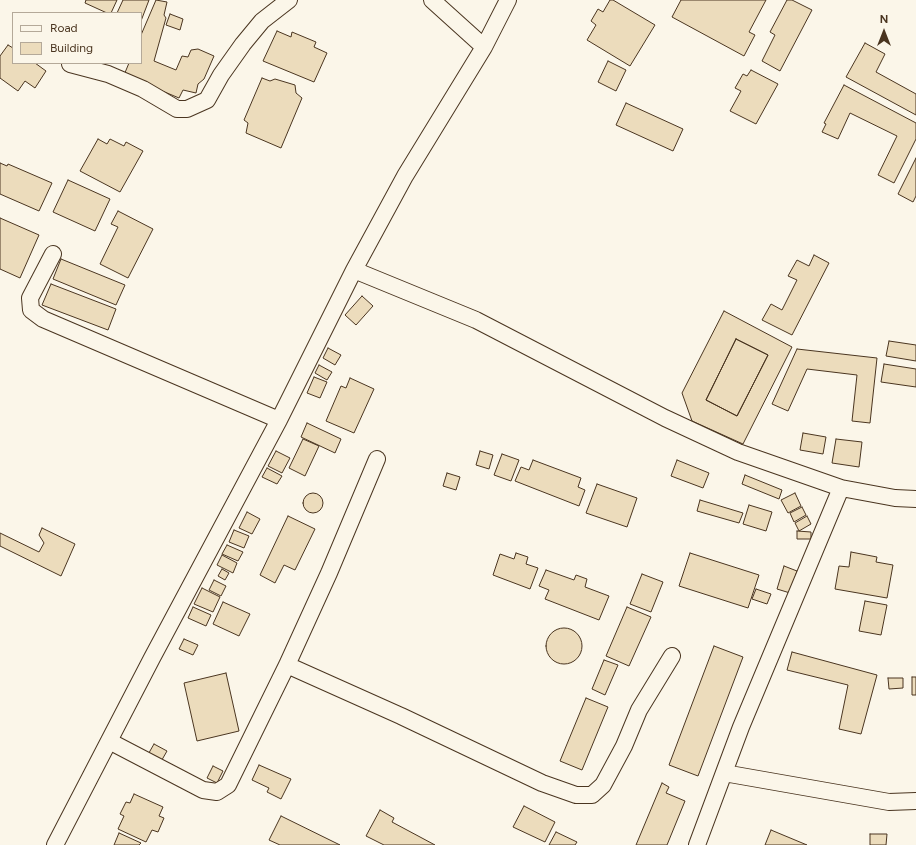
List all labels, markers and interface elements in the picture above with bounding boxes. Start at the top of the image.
legend [12,12,142,64]
north arrow [864,12,904,52]
text: N [880,13,888,26]
text: Road [50,21,78,35]
text: Building [50,41,93,55]

